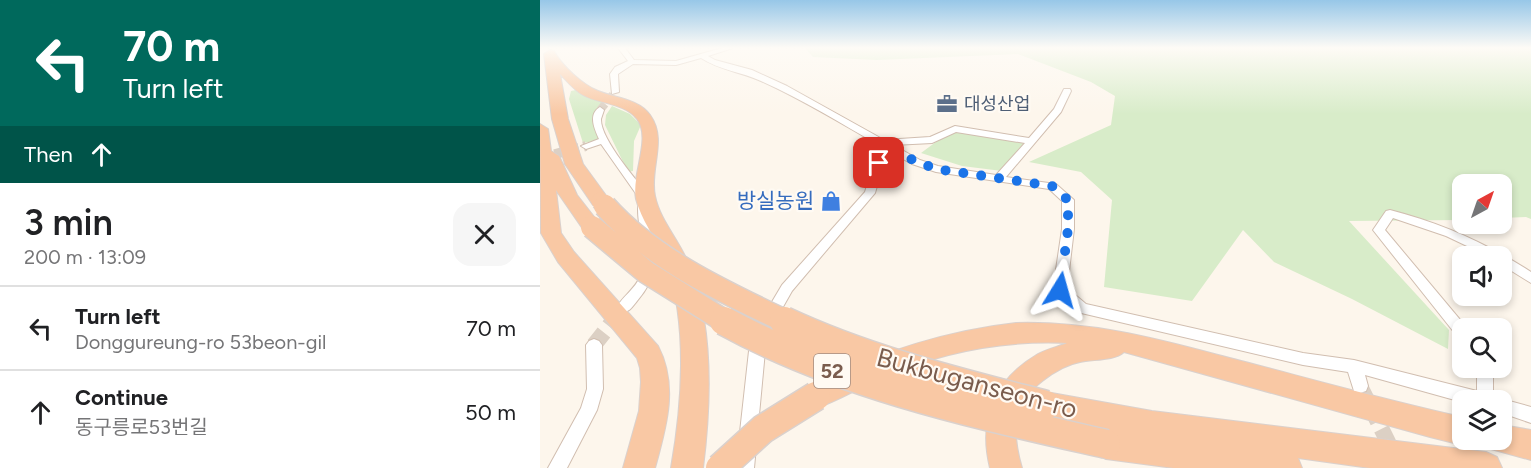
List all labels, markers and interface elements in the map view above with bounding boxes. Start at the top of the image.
text: 70 m [123,21,220,72]
icon: left [24,24,102,102]
text: Turn left [123,72,223,105]
office icon: 대성산업 [935,92,959,116]
place label: 대성산업 [964,93,1030,115]
pin [853,137,904,188]
icon: ahead [85,138,118,171]
text: Then [24,141,73,168]
icon: arrive [862,146,895,179]
north arrow [1452,174,1512,234]
map controls [1452,174,1512,450]
place label: 방실농원 [737,188,814,213]
shop icon: 방실농원 [819,189,843,213]
text: 3 min [24,201,113,244]
button: close [453,203,516,266]
text: 200 m · 13:09 [24,245,146,269]
button: sound [1452,246,1512,306]
position arrow [1028,258,1092,322]
text: Turn left [75,303,161,330]
icon: left [24,312,57,345]
text: 70 m [466,315,516,342]
button: search [1452,318,1512,378]
text: Donggureung-ro 53beon-gil [75,330,326,354]
street label: Bukbuganseon-ro [873,341,1081,425]
road number: 52 [814,354,850,388]
text: Continue [75,384,168,411]
button: layers [1452,390,1512,450]
icon: ahead [24,396,57,429]
text: 50 m [465,399,516,426]
text: 동구릉로53번길 [75,415,208,439]

